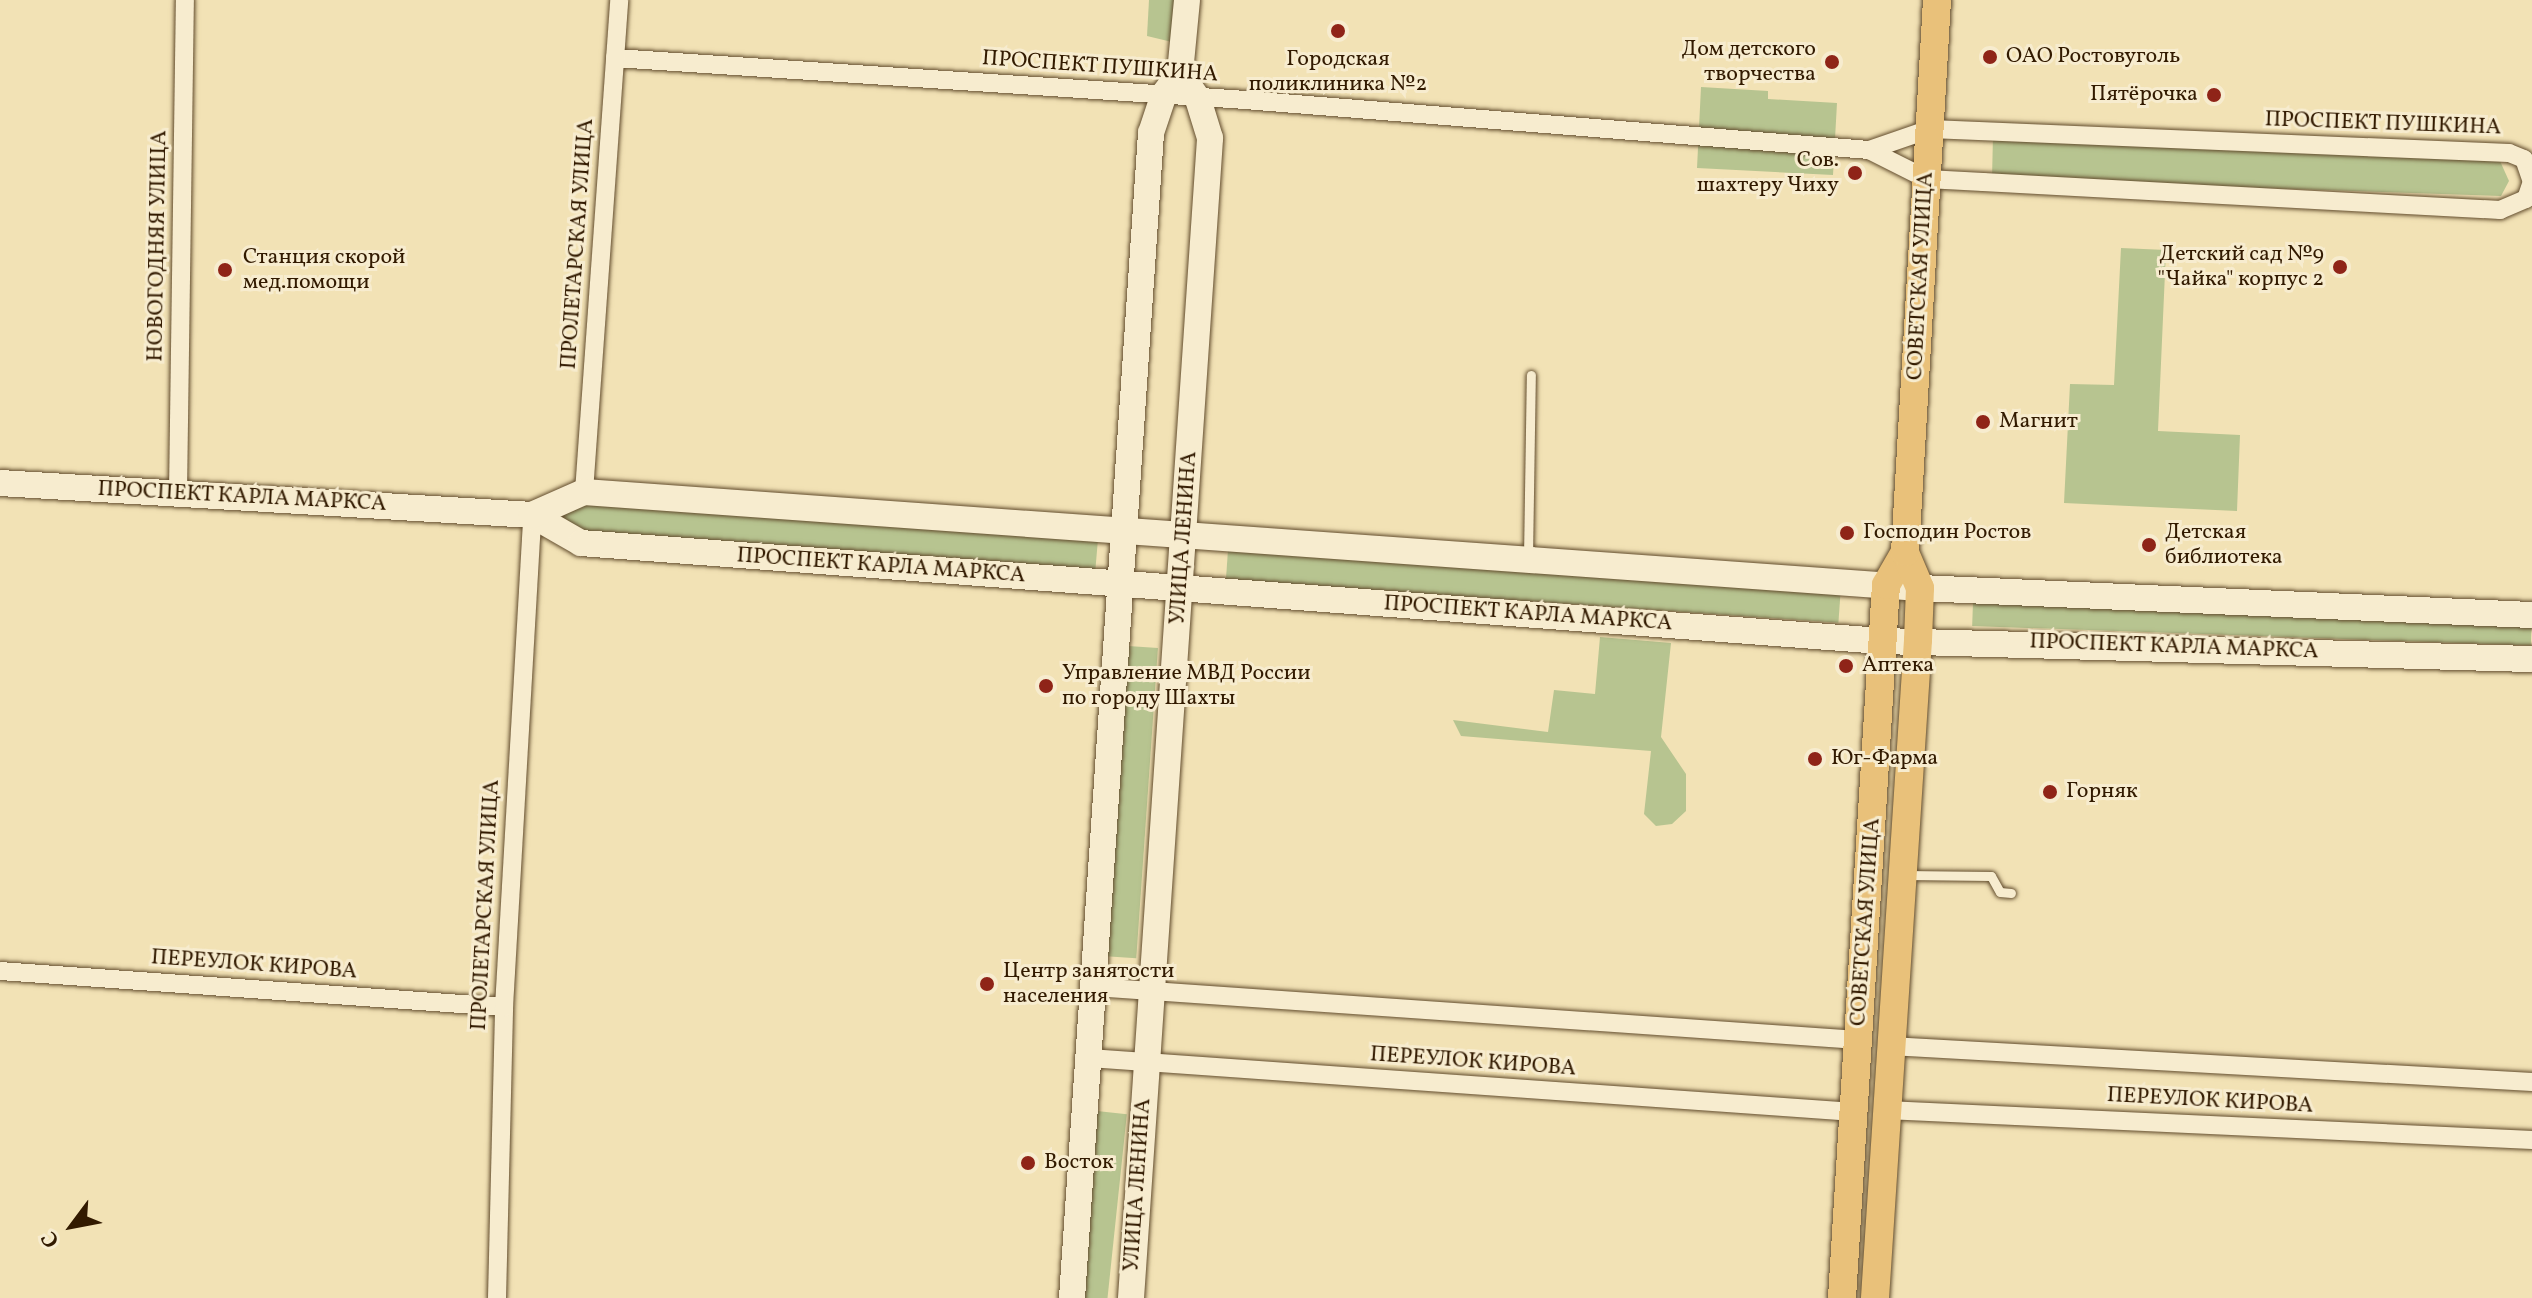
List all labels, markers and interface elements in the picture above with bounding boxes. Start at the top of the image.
marker: Городская поликлиника №2 [1327,20,1349,42]
place label: Дом детского творчества [1681,36,1816,88]
place label: ОАО Ростовуголь [2006,44,2180,70]
street label: ПРОСПЕКТ ПУШКИНА [981,46,1219,88]
place label: Городская поликлиника №2 [1249,46,1427,98]
marker: ОАО Ростовуголь [1981,48,1999,66]
marker: Дом детского творчества [1823,53,1841,71]
place label: Пятёрочка [2090,82,2198,108]
marker: Пятёрочка [2205,86,2223,104]
street label: ПРОСПЕКТ ПУШКИНА [2264,107,2502,141]
street label: ПРОЛЕТАРСКАЯ УЛИЦА [556,118,600,370]
street label: НОВОГОДНЯЯ УЛИЦА [143,130,173,362]
place label: Сов. шахтеру Чиху [1696,147,1839,198]
marker: Сов. шахтеру Чиху [1846,164,1864,182]
street label: СОВЕТСКАЯ УЛИЦА [1902,171,1940,381]
place label: Детский сад №9 "Чайка" корпус 2 [2158,241,2324,292]
place label: Станция скорой мед.помощи [243,244,406,296]
marker: Детский сад №9 "Чайка" корпус 2 [2331,258,2349,276]
marker: Станция скорой мед.помощи [214,259,236,281]
place label: Магнит [1999,409,2078,435]
marker: Магнит [1974,413,1992,431]
street label: УЛИЦА ЛЕНИНА [1165,450,1203,626]
street label: ПРОСПЕКТ КАРЛА МАРКСА [97,476,387,518]
place label: Детская библиотека [2165,519,2283,570]
place label: Господин Ростов [1863,520,2031,546]
marker: Господин Ростов [1838,524,1856,542]
marker: Детская библиотека [2140,536,2158,554]
street label: ПРОСПЕКТ КАРЛА МАРКСА [735,543,1027,589]
street label: ПРОСПЕКТ КАРЛА МАРКСА [1382,591,1674,637]
street label: ПРОСПЕКТ КАРЛА МАРКСА [2029,629,2319,665]
place label: Аптека [1862,653,1934,679]
marker: Аптека [1837,657,1855,675]
place label: Управление МВД России по городу Шахты [1062,660,1311,712]
marker: Управление МВД России по городу Шахты [1037,677,1055,695]
place label: Юг-Фарма [1831,746,1938,772]
marker: Юг-Фарма [1806,750,1824,768]
street label: ПРОЛЕТАРСКАЯ УЛИЦА [466,779,506,1031]
place label: Горняк [2066,779,2138,805]
marker: Горняк [2041,783,2059,801]
street label: СОВЕТСКАЯ УЛИЦА [1846,817,1886,1027]
street label: ПЕРЕУЛОК КИРОВА [150,945,358,985]
place label: Центр занятости населения [1003,958,1174,1010]
marker: Центр занятости населения [978,975,996,993]
street label: ПЕРЕУЛОК КИРОВА [1369,1042,1577,1082]
street label: ПЕРЕУЛОК КИРОВА [2106,1082,2314,1120]
street label: УЛИЦА ЛЕНИНА [1119,1097,1157,1273]
place label: Восток [1044,1150,1114,1176]
marker: Восток [1019,1154,1037,1172]
north arrow [32,1186,112,1266]
text: С [34,1225,68,1253]

